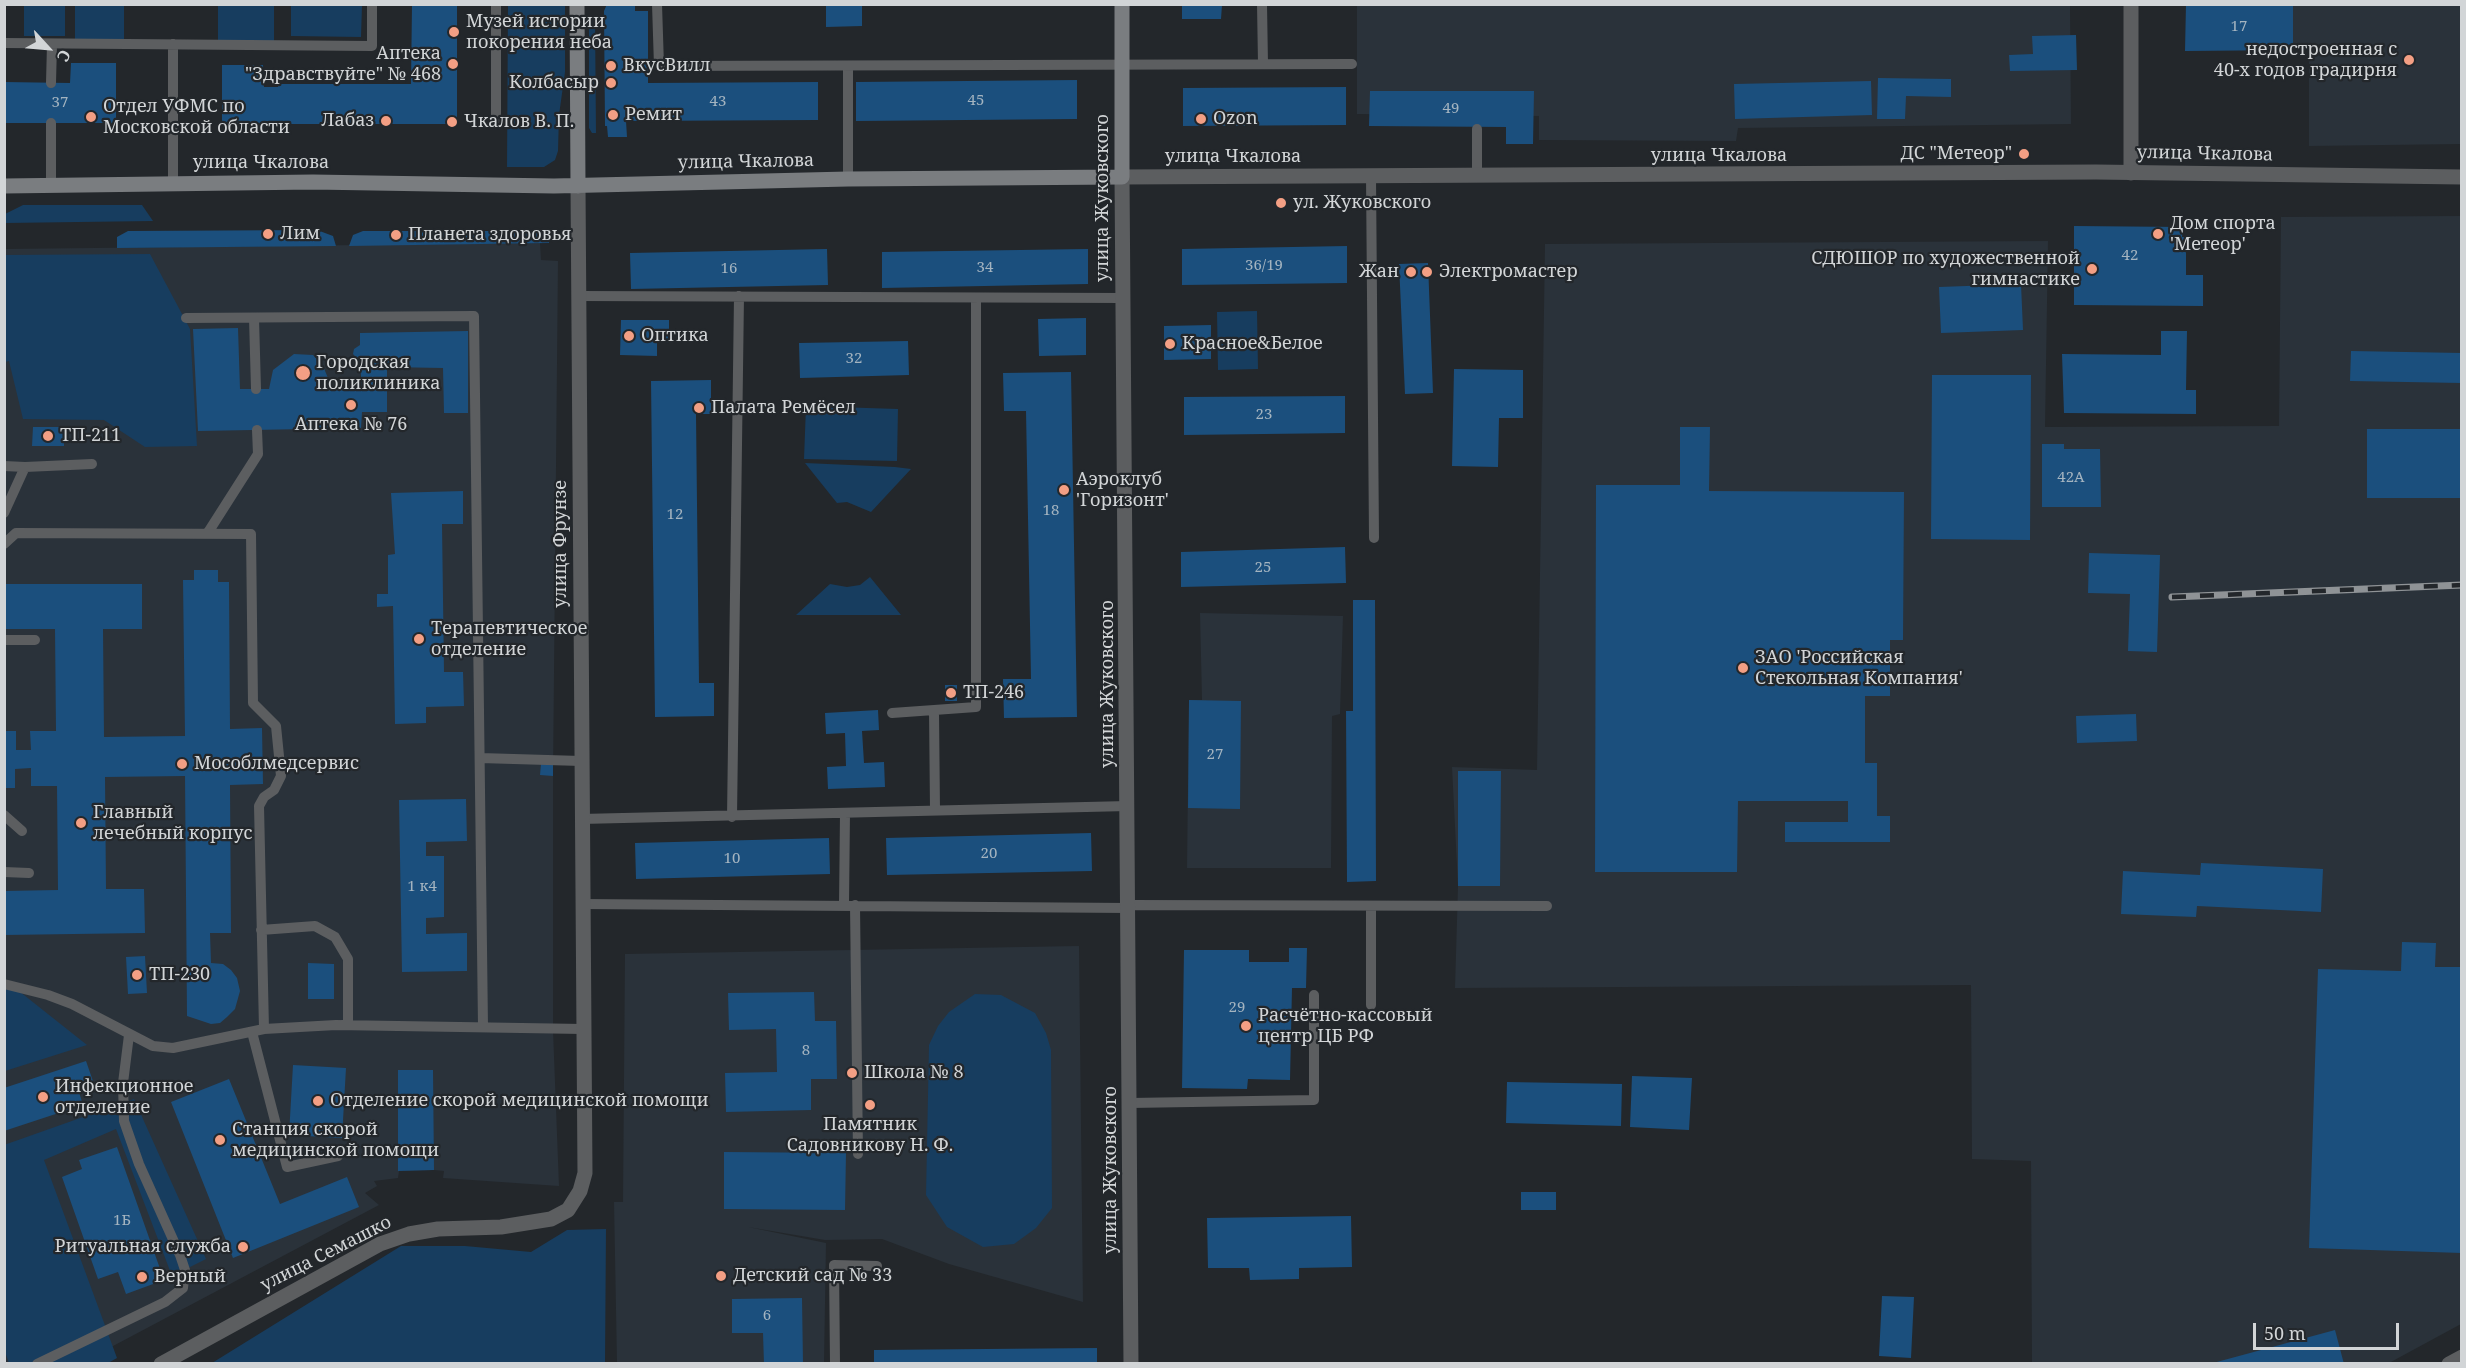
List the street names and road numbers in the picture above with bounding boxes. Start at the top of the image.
street label: улица Жуковского [1092,114,1114,282]
street label: улица Чкалова [2137,142,2273,166]
street label: улица Чкалова [1651,145,1787,167]
street label: улица Чкалова [1165,146,1301,168]
street label: улица Чкалова [678,150,814,174]
street label: улица Чкалова [193,152,329,174]
street label: улица Фрунзе [550,480,572,608]
street label: улица Жуковского [1097,600,1119,768]
street label: улица Жуковского [1100,1086,1122,1254]
street label: улица Семашко [257,1212,395,1296]

